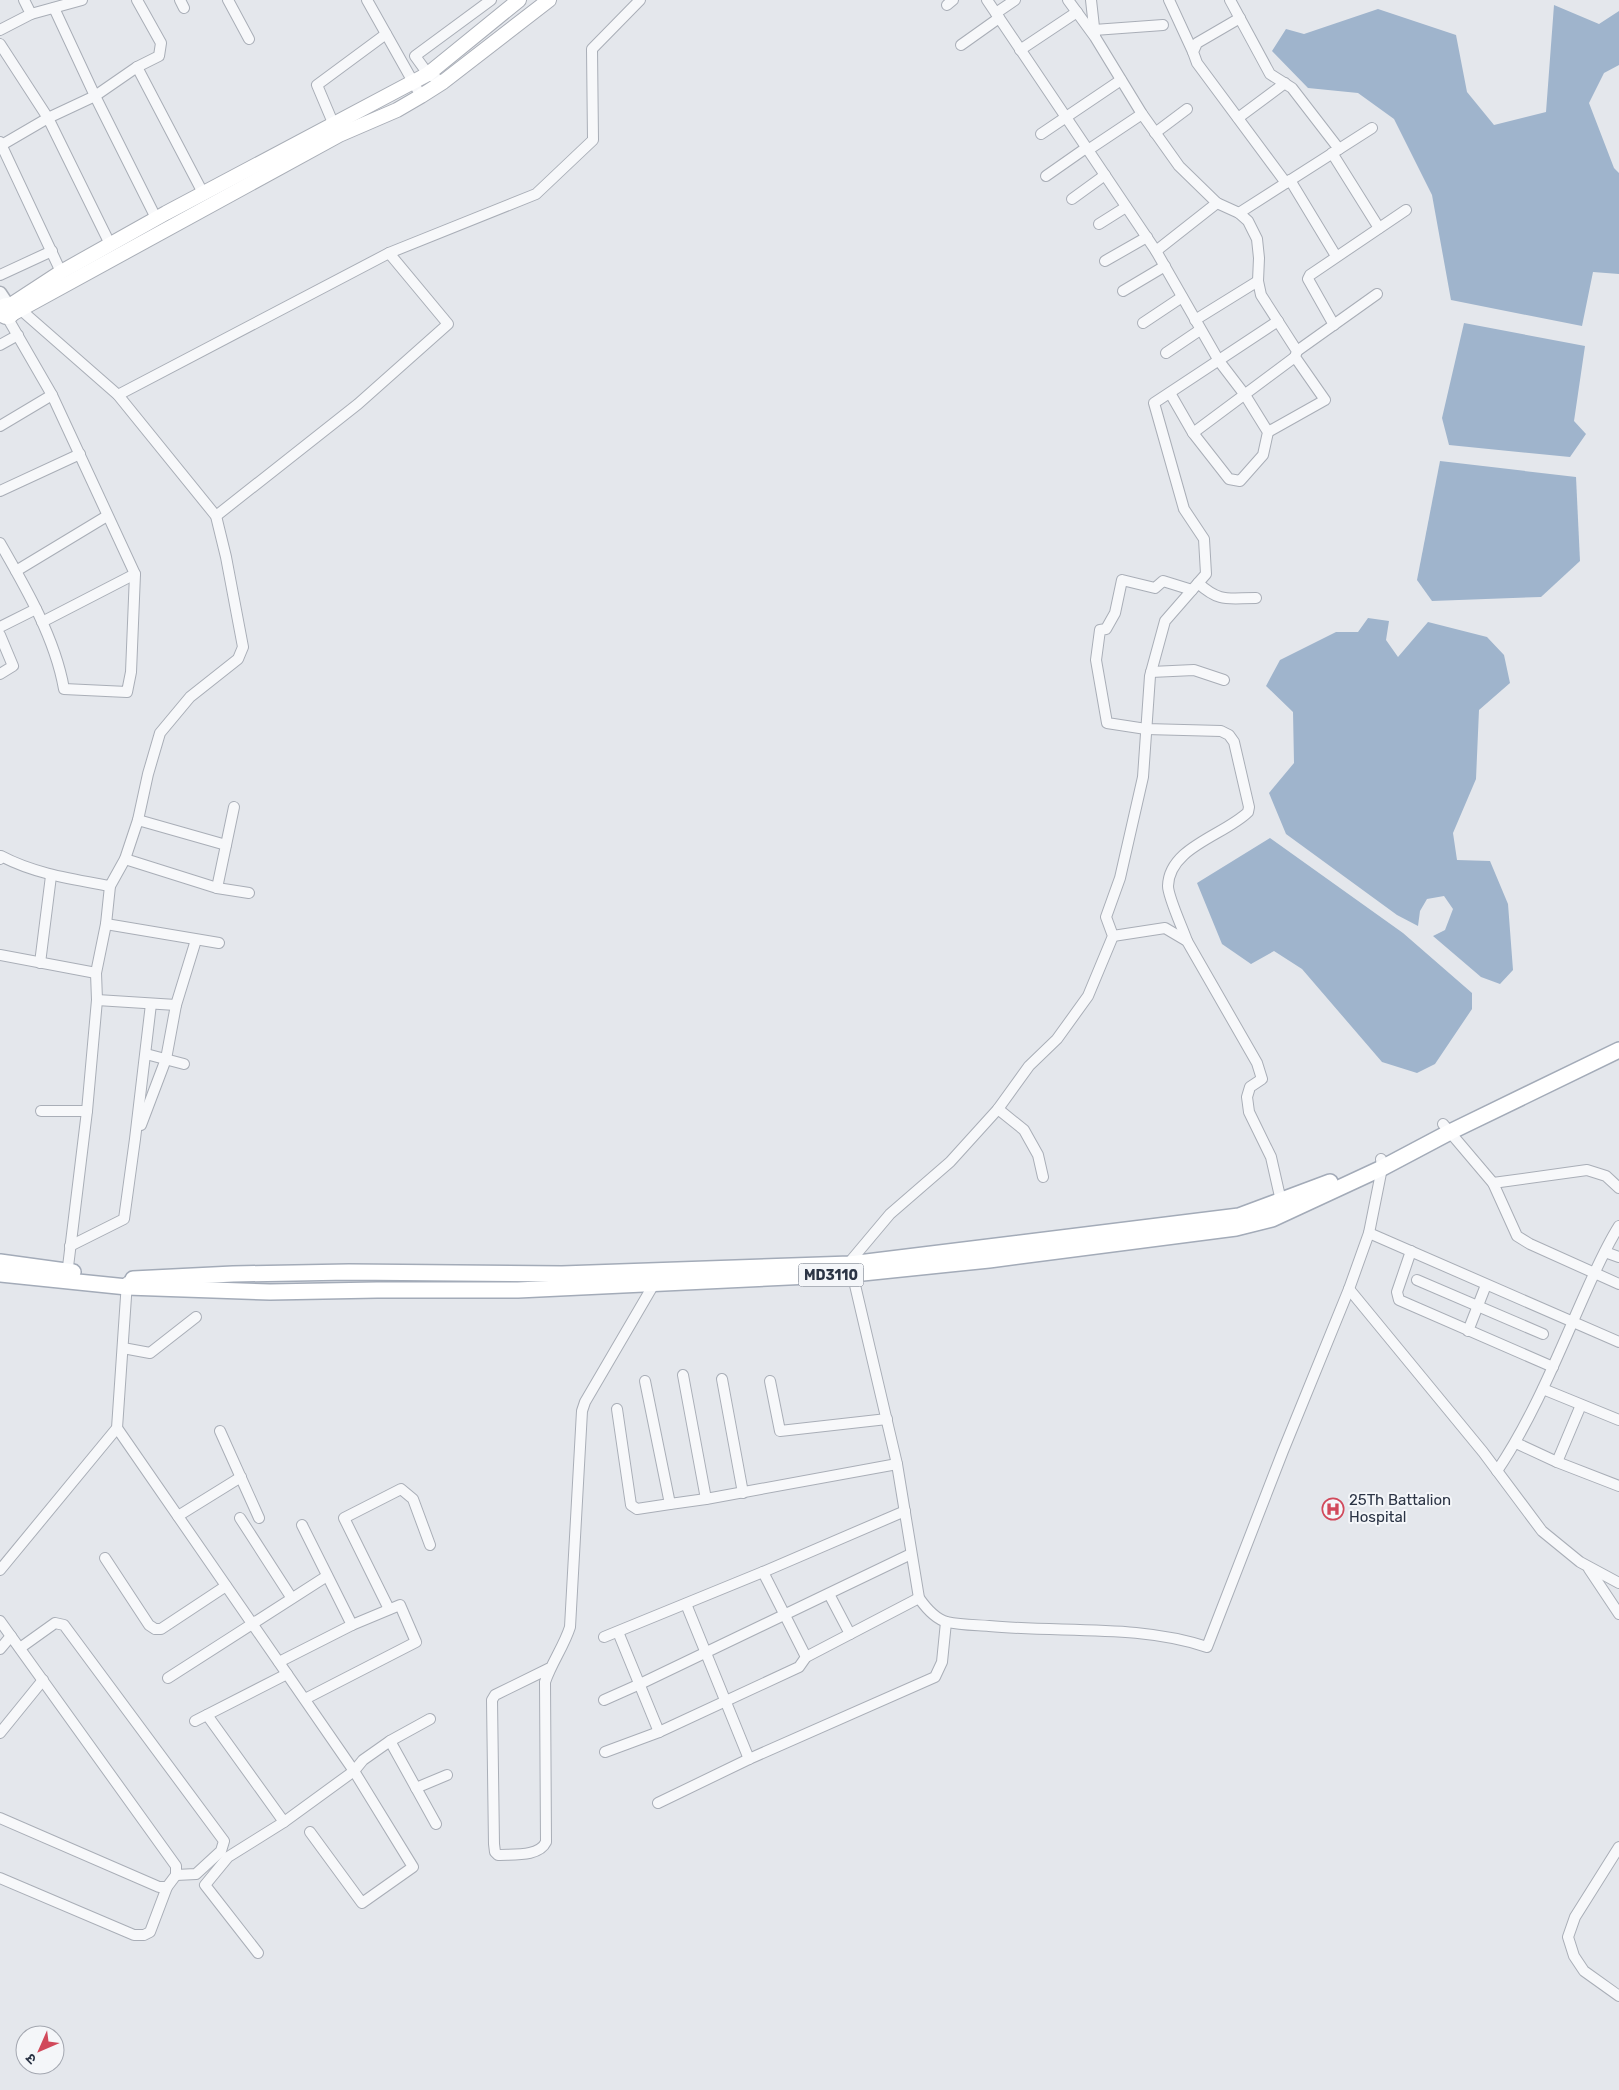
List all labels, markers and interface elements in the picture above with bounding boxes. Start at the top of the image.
road number: MD3110 [798,1264,864,1286]
place label: 25Th Battalion Hospital [1349,1491,1451,1526]
hospital icon: 25Th Battalion Hospital [1321,1497,1345,1521]
north arrow [15,2025,65,2075]
text: उ [22,2049,40,2068]

